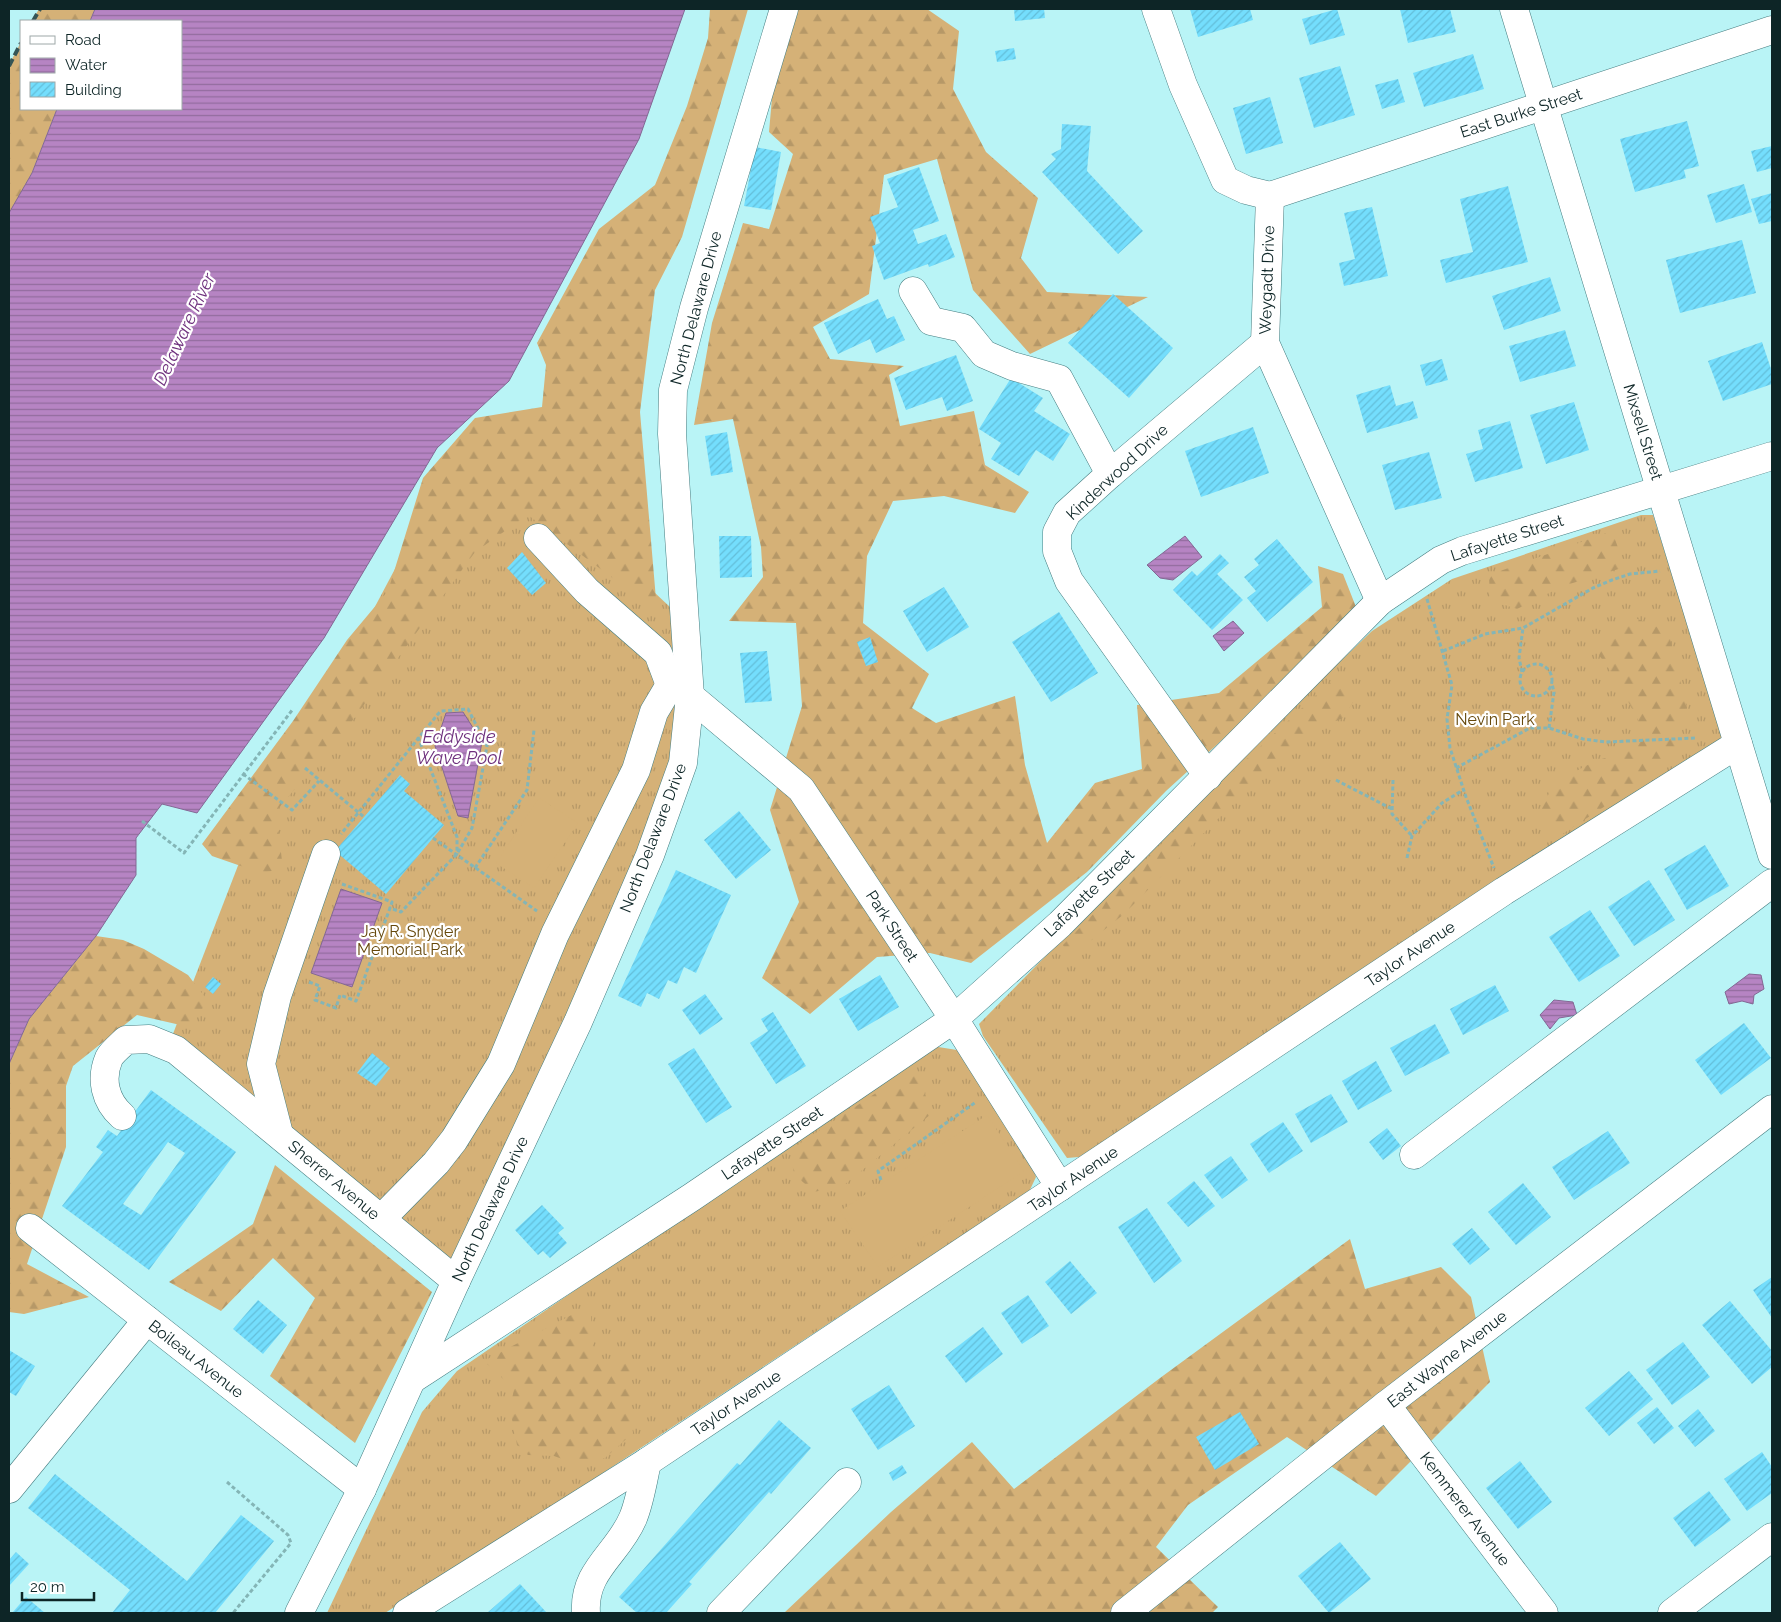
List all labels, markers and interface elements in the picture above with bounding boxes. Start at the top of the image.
legend [20,20,182,110]
text: Road [65,31,101,49]
text: Water [65,56,108,74]
text: Building [65,81,122,99]
street label: East Burke Street [1458,84,1585,142]
street label: Weygadt Drive [1256,225,1278,335]
street label: North Delaware Drive [666,229,726,387]
water label: Delaware River [149,269,219,388]
street label: Mixsell Street [1619,382,1667,483]
street label: Kinderwood Drive [1062,420,1172,524]
street label: Lafayette Street [1448,511,1567,565]
park label: Nevin Park [1455,710,1535,729]
water label: Eddyside Wave Pool [416,726,503,768]
street label: North Delaware Drive [616,761,690,915]
street label: Lafayette Street [1040,845,1138,941]
street label: Park Street [862,887,922,966]
street label: Taylor Avenue [1362,917,1458,991]
park label: Jay R. Snyder Memorial Park [357,922,463,959]
street label: Lafayette Street [718,1102,827,1184]
street label: North Delaware Drive [448,1133,532,1285]
street label: Sherrer Avenue [284,1136,384,1224]
street label: Taylor Avenue [1025,1142,1121,1216]
street label: East Wayne Avenue [1383,1306,1511,1412]
street label: Boileau Avenue [145,1316,247,1402]
street label: Taylor Avenue [688,1366,784,1440]
street label: Kemmerer Avenue [1416,1448,1514,1570]
scale bar [22,1570,95,1602]
text: 20 m [30,1578,65,1596]

